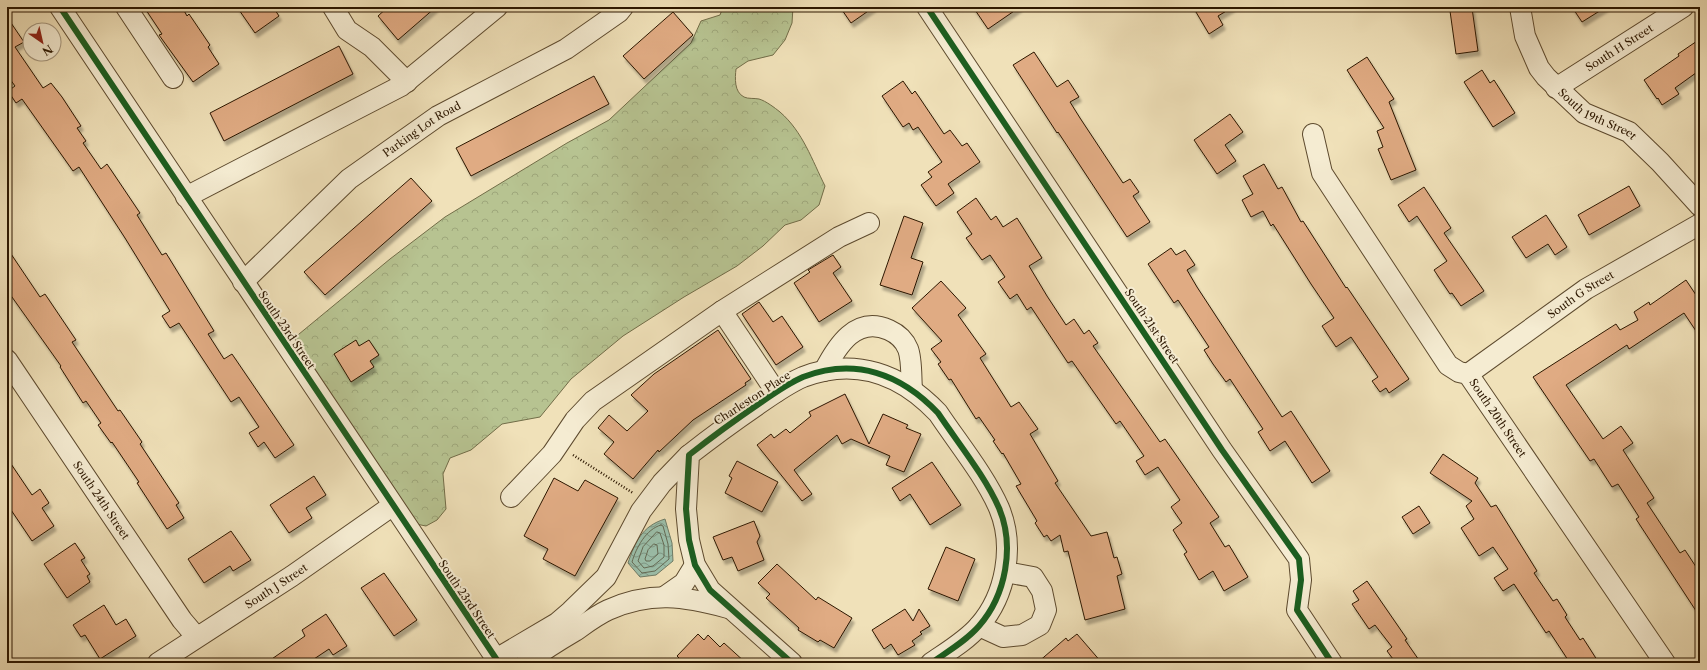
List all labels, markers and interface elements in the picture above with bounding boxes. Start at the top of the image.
street label: South H Street [1583,21,1656,74]
north arrow [22,22,62,62]
text: N [39,42,55,59]
street label: South 19th Street [1555,85,1640,143]
street label: Parking Lot Road [380,98,463,160]
street label: South G Street [1545,268,1617,321]
street label: South 21st Street [1122,286,1182,366]
street label: South 23rd Street [256,288,318,372]
street label: Charleston Place [711,368,793,428]
street label: South 20th Street [1466,376,1530,460]
street label: South 24th Street [70,458,133,542]
street label: South 23rd Street [436,557,498,641]
street label: South J Street [242,560,310,612]

